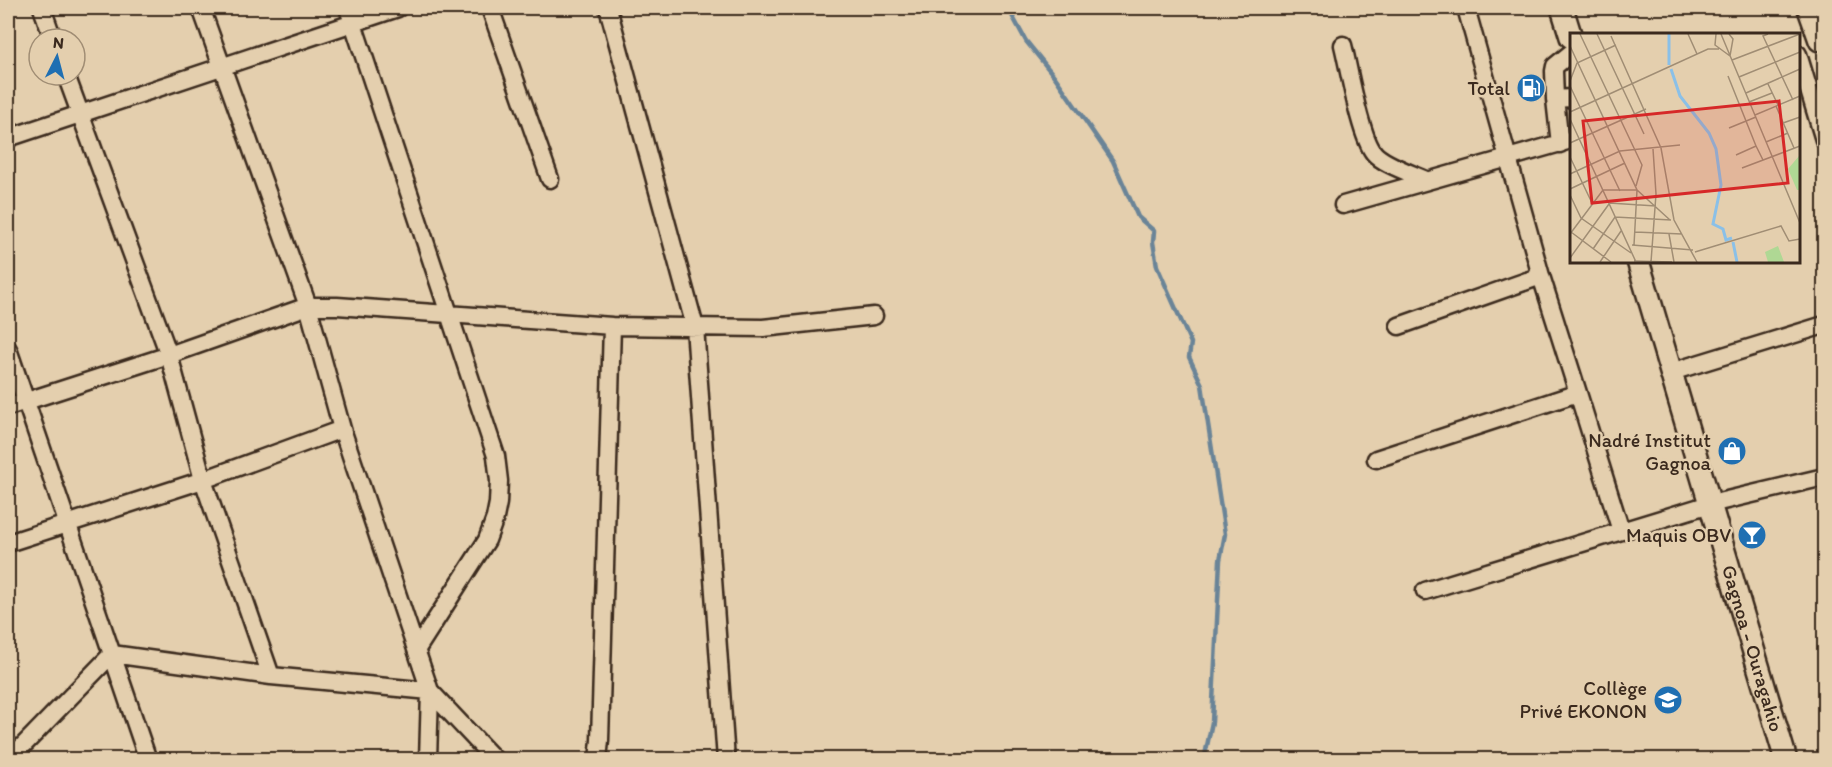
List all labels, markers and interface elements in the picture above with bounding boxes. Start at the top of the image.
north arrow [27,27,87,87]
text: N [52,33,65,53]
inset map [1570,33,1799,262]
fuel station icon: Total [1515,72,1547,104]
place label: Total [1468,76,1510,100]
place label: Nadré Institut Gagnoa [1588,428,1712,475]
shop icon: Nadré Institut Gagnoa [1716,435,1748,467]
bar icon: Maquis OBV [1736,519,1768,551]
place label: Maquis OBV [1626,523,1731,547]
street label: Gagnoa - Ouragahio [1717,562,1789,734]
place label: Collège Privé EKONON [1520,676,1647,723]
school or university icon: Collège Privé EKONON [1652,684,1684,716]

